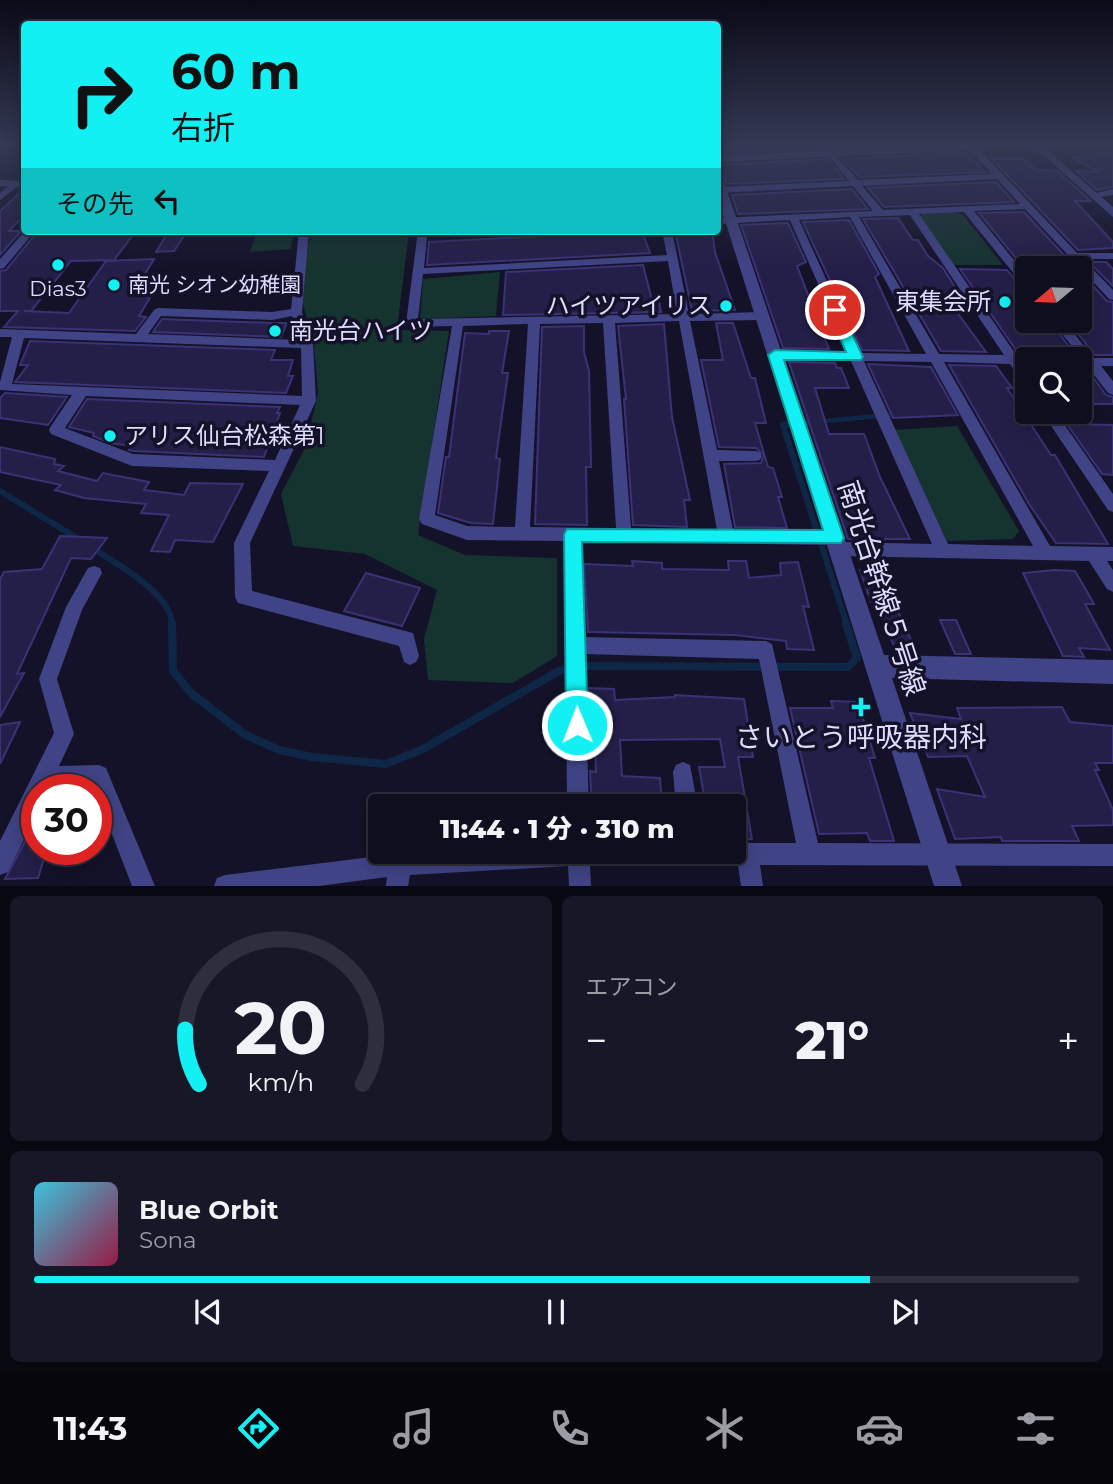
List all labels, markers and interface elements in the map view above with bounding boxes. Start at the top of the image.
text: 60 m [171,42,301,101]
icon: right [56,49,147,140]
text: 右折 [171,108,235,147]
icon: left [148,182,186,220]
text: その先 [56,188,134,220]
north arrow [1015,256,1092,332]
map controls [1015,256,1092,424]
marker: Dias3 [50,257,66,273]
place label: 南光 シオン幼稚園 [128,272,302,297]
place label: Dias3 [29,276,87,301]
marker: 南光 シオン幼稚園 [106,277,122,293]
pin [805,280,865,340]
place label: 東集会所 [895,287,991,316]
place label: ハイツアイリス [546,291,712,320]
icon: arrive [816,291,854,329]
marker: 東集会所 [997,294,1013,310]
marker: ハイツアイリス [718,298,734,314]
place label: 南光台ハイツ [289,316,433,345]
marker: 南光台ハイツ [267,323,283,339]
button: search [1015,347,1092,424]
place label: アリス仙台松森第1 [124,421,325,450]
marker: アリス仙台松森第1 [102,428,118,444]
street label: 南光台幹線５号線 [831,476,933,700]
position arrow [540,688,614,762]
marker: さいとう呼吸器内科 [851,697,871,717]
place label: さいとう呼吸器内科 [735,720,987,754]
speed limit sign: 30 [21,774,112,865]
text: 11:44 · 1 分 · 310 m [440,813,674,845]
text: エアコン [586,973,678,1001]
text: 20 [235,985,327,1073]
text: 21° [795,1009,869,1072]
text: − [586,1017,607,1064]
text: + [1057,1017,1079,1064]
text: km/h [247,1067,314,1097]
text: Blue Orbit [139,1194,278,1226]
text: Sona [139,1226,197,1254]
icon: previous [189,1293,227,1331]
icon: pause [537,1293,575,1331]
icon: next [886,1293,924,1331]
icon: directions [234,1404,283,1453]
icon: music [389,1404,438,1453]
icon: phone [545,1404,594,1453]
icon: climate [700,1404,749,1453]
icon: car [855,1404,904,1453]
icon: filters [1011,1404,1060,1453]
text: 11:43 [53,1409,127,1448]

